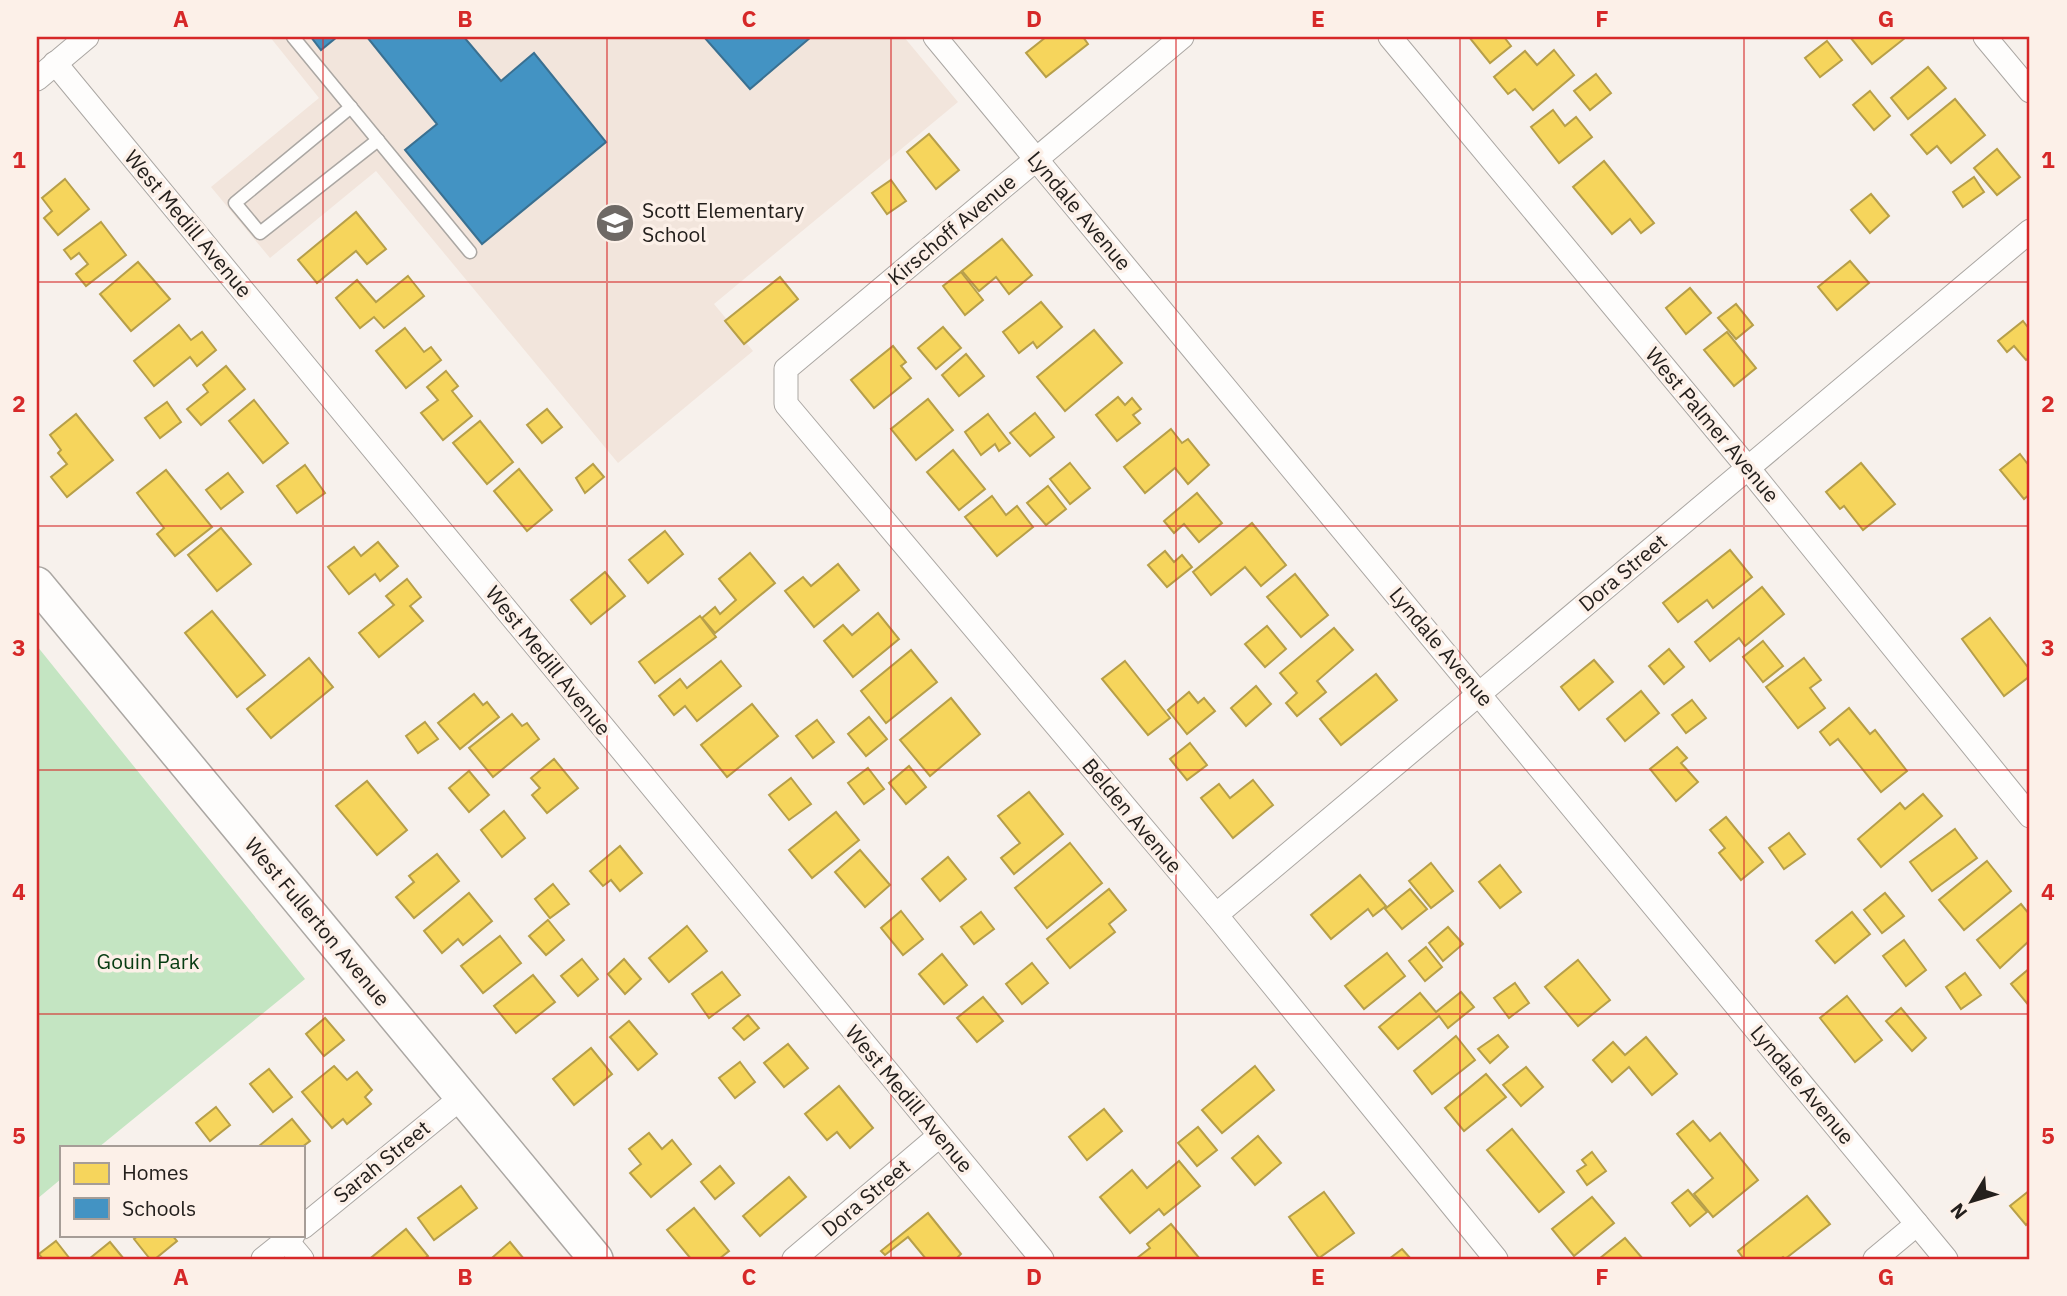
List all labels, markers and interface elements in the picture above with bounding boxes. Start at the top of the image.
text: A [173,3,189,33]
text: B [457,3,473,33]
text: C [742,3,757,33]
text: D [1026,3,1042,33]
text: E [1311,3,1325,33]
text: F [1595,3,1609,33]
text: G [1878,3,1894,33]
text: 1 [12,144,26,174]
street label: West Medill Avenue [119,144,259,303]
text: 1 [2041,144,2055,174]
street label: Lyndale Avenue [1022,145,1138,276]
street label: Kirschoff Avenue [881,167,1021,291]
place label: Scott Elementary School [642,196,805,248]
school or university icon: Scott Elementary School [594,202,636,244]
street label: West Palmer Avenue [1640,341,1786,508]
text: 2 [12,388,26,418]
text: 2 [2041,388,2055,418]
street label: Dora Street [1572,527,1672,617]
street label: West Medill Avenue [480,580,618,741]
street label: Lyndale Avenue [1384,581,1500,712]
text: 3 [12,632,26,662]
text: 3 [2041,632,2055,662]
street label: Belden Avenue [1077,752,1189,879]
street label: West Fullerton Avenue [239,831,397,1012]
text: 4 [12,876,26,906]
text: 4 [2041,876,2055,906]
park label: Gouin Park [97,947,199,975]
street label: West Medill Avenue [840,1019,980,1178]
street label: Lyndale Avenue [1745,1019,1861,1150]
street label: Sarah Street [327,1114,436,1209]
text: 5 [12,1120,26,1150]
text: 5 [2041,1120,2055,1150]
legend [60,1146,304,1236]
street label: Dora Street [815,1152,915,1242]
text: Homes [122,1158,189,1186]
north arrow [1938,1166,2008,1236]
text: Schools [122,1194,196,1222]
text: N [1945,1199,1972,1224]
text: A [173,1261,189,1291]
text: B [457,1261,473,1291]
text: C [742,1261,757,1291]
text: D [1026,1261,1042,1291]
text: E [1311,1261,1325,1291]
text: F [1595,1261,1609,1291]
text: G [1878,1261,1894,1291]

